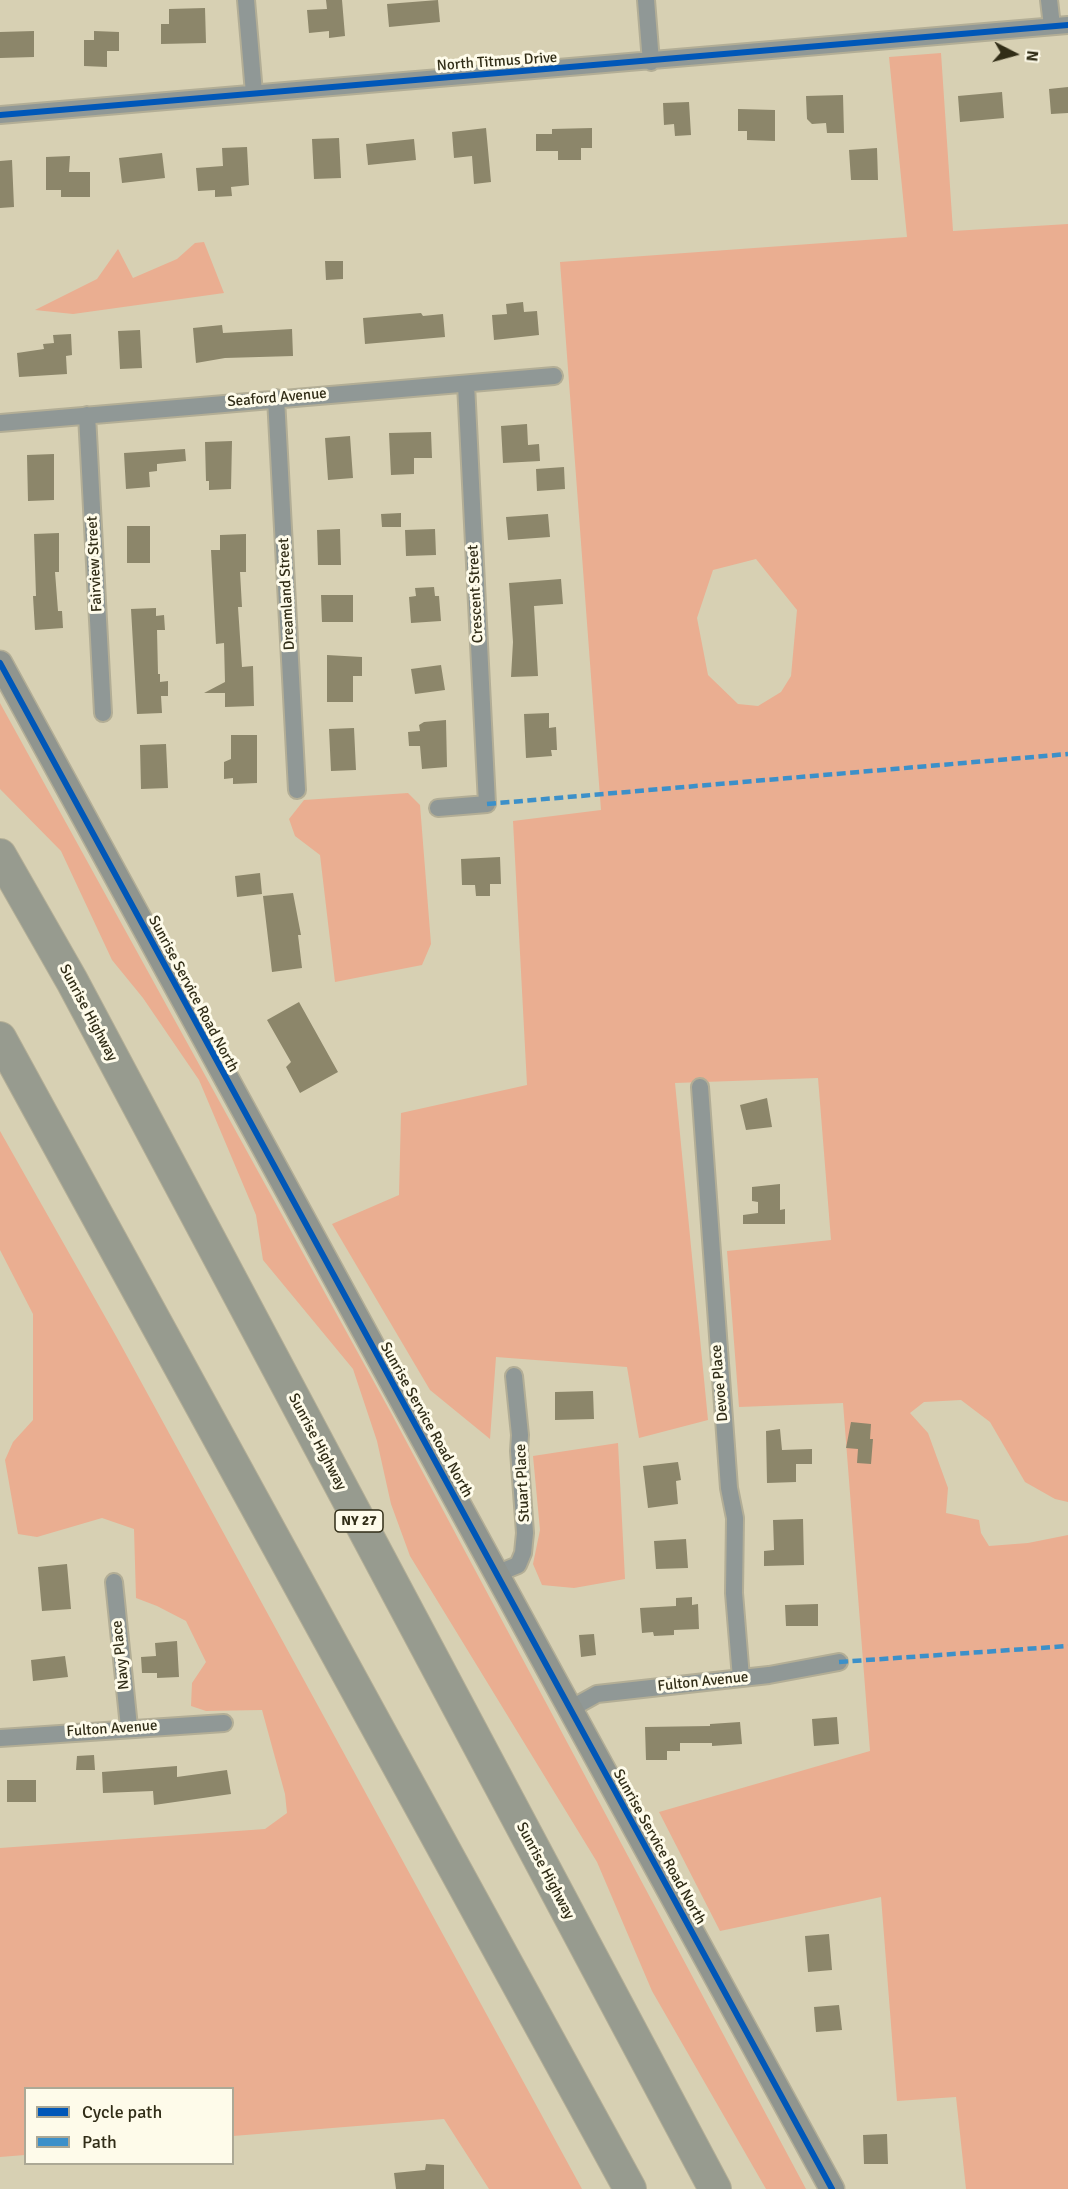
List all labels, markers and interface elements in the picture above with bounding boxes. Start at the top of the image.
north arrow [984,24,1044,84]
street label: North Titmus Drive [436,49,558,75]
text: N [1021,49,1042,62]
street label: Seaford Avenue [227,385,327,411]
street label: Fairview Street [83,515,107,613]
street label: Dreamland Street [275,537,299,651]
street label: Crescent Street [464,544,488,644]
street label: Sunrise Service Road North [144,913,242,1075]
street label: Sunrise Highway [55,961,121,1065]
street label: Sunrise Service Road North [376,1339,476,1501]
street label: Devoe Place [708,1344,732,1422]
street label: Sunrise Highway [284,1390,350,1494]
street label: Stuart Place [512,1443,534,1523]
road number: NY 27 [335,1510,383,1532]
street label: Navy Place [108,1619,134,1691]
street label: Fulton Avenue [657,1668,749,1696]
street label: Fulton Avenue [66,1717,158,1741]
street label: Sunrise Service Road North [609,1766,709,1928]
street label: Sunrise Highway [512,1819,578,1923]
legend [24,2087,234,2165]
text: Cycle path [82,2101,162,2123]
text: Path [82,2131,117,2153]

